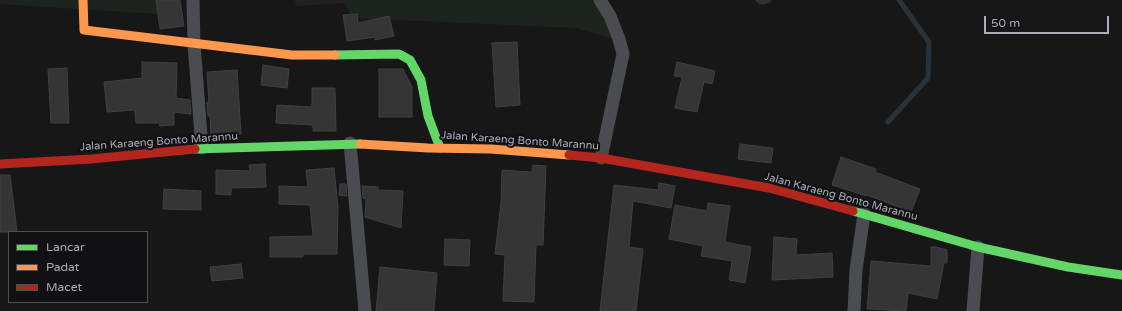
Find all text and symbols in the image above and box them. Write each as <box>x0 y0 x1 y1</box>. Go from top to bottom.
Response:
scale bar <box>986 8 1111 34</box>
text: 50 m <box>991 16 1020 30</box>
street label: Jalan Karaeng Bonto Marannu <box>441 129 599 153</box>
street label: Jalan Karaeng Bonto Marannu <box>80 130 238 154</box>
street label: Jalan Karaeng Bonto Marannu <box>763 170 919 224</box>
legend <box>8 231 148 303</box>
text: Lancar <box>46 240 85 254</box>
text: Padat <box>46 260 79 274</box>
text: Macet <box>46 280 82 294</box>

